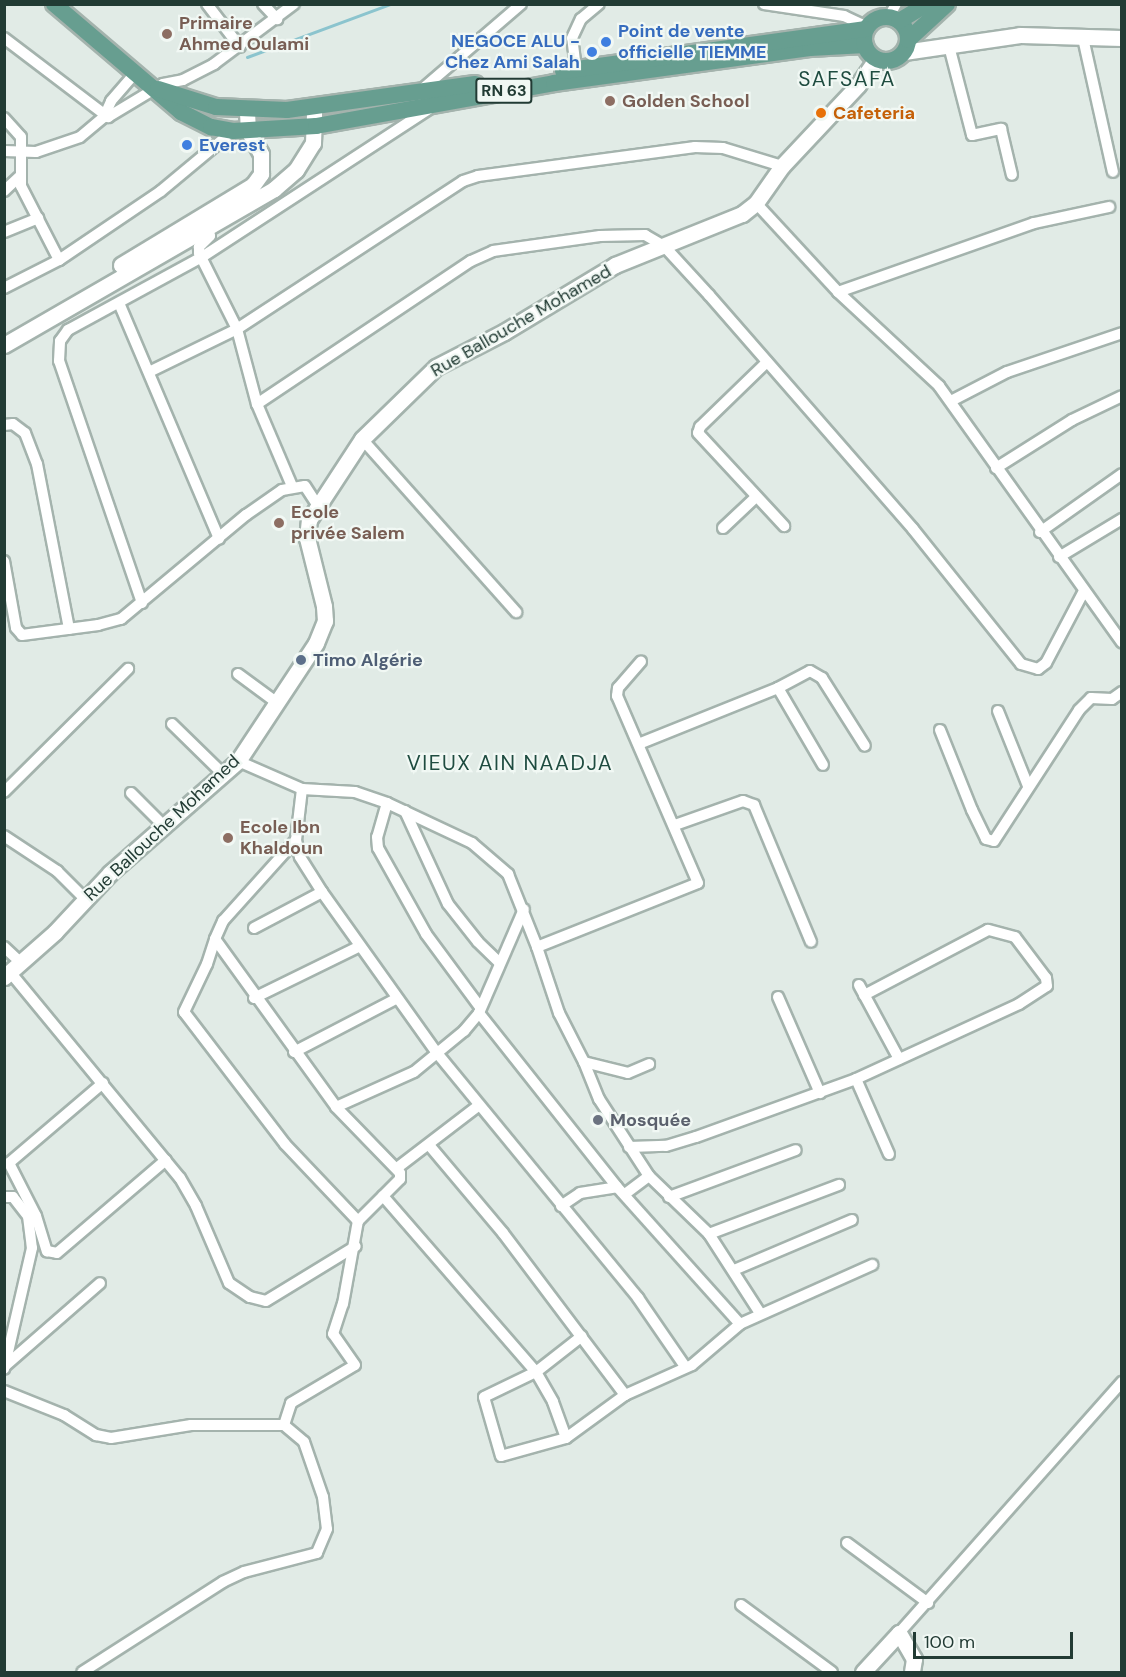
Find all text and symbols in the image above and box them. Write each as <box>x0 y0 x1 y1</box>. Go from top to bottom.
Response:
place label: Primaire Ahmed Oulami <box>179 13 309 56</box>
place label: Point de vente officielle TIEMME <box>618 21 767 63</box>
marker: Primaire Ahmed Oulami <box>160 27 174 41</box>
place label: NEGOCE ALU - Chez Ami Salah <box>445 31 580 74</box>
marker: Point de vente officielle TIEMME <box>599 35 613 49</box>
marker: NEGOCE ALU - Chez Ami Salah <box>585 45 599 59</box>
district label: SAFSAFA <box>798 66 896 92</box>
road number: RN 63 <box>474 78 534 104</box>
place label: Golden School <box>622 90 749 112</box>
marker: Golden School <box>603 94 617 108</box>
place label: Cafeteria <box>833 102 915 124</box>
marker: Cafeteria <box>814 106 828 120</box>
place label: Everest <box>199 134 265 156</box>
marker: Everest <box>180 138 194 152</box>
street label: Rue Ballouche Mohamed <box>427 260 615 382</box>
place label: Ecole privée Salem <box>291 502 405 544</box>
marker: Ecole privée Salem <box>272 516 286 530</box>
place label: Timo Algérie <box>313 649 423 671</box>
marker: Timo Algérie <box>294 653 308 667</box>
street label: Rue Ballouche Mohamed <box>80 750 244 906</box>
district label: VIEUX AIN NAADJA <box>407 750 613 776</box>
place label: Ecole Ibn Khaldoun <box>240 817 323 860</box>
marker: Ecole Ibn Khaldoun <box>221 831 235 845</box>
place label: Mosquée <box>610 1109 691 1131</box>
marker: Mosquée <box>591 1113 605 1127</box>
scale bar <box>916 1620 1076 1658</box>
text: 100 m <box>924 1630 975 1654</box>

